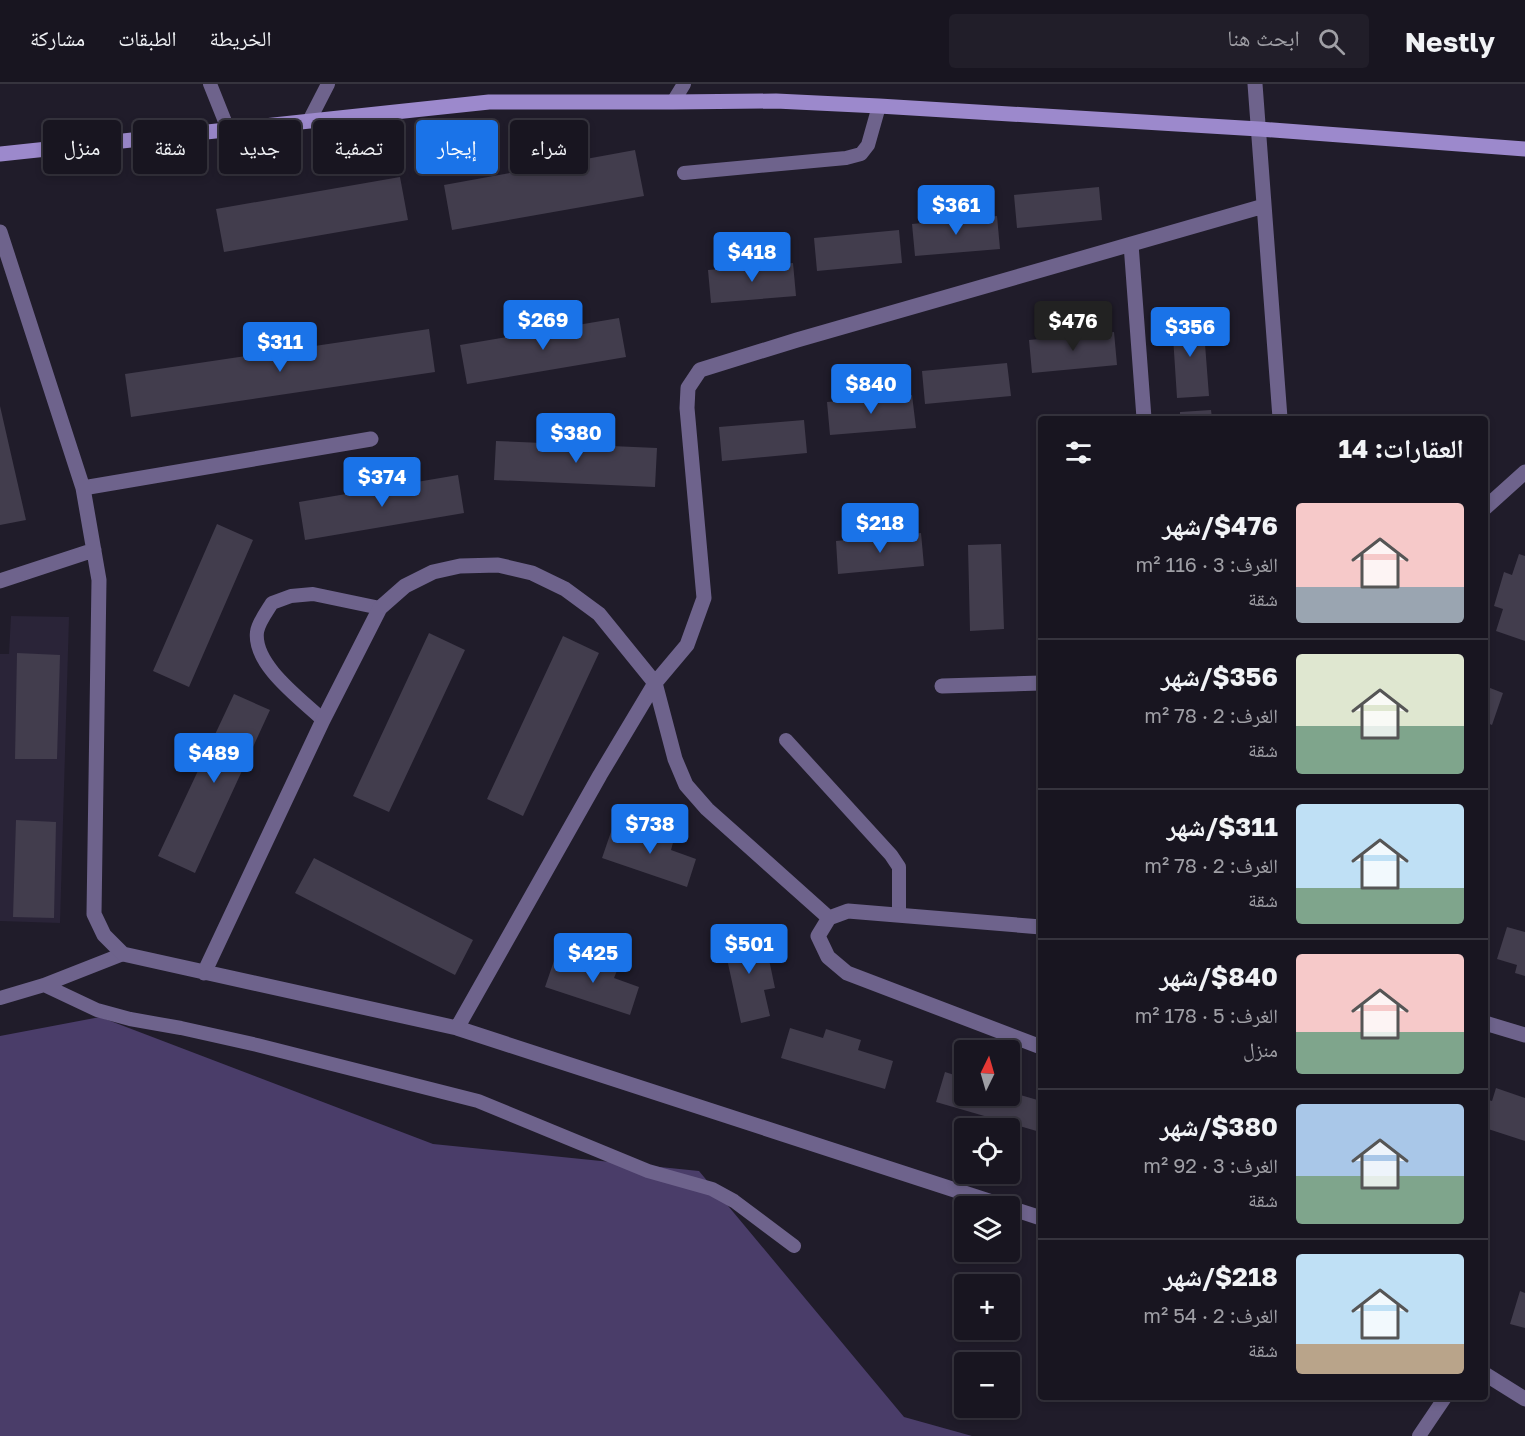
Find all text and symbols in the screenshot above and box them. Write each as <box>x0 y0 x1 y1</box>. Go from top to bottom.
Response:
search box <box>949 14 1369 68</box>
text: ابحث هنا <box>1227 24 1300 51</box>
text: مشاركة <box>30 25 85 51</box>
text: الطبقات <box>118 25 177 51</box>
text: الخريطة <box>210 25 271 51</box>
icon: search <box>1315 25 1348 58</box>
text: Nestly <box>1405 25 1495 58</box>
chip: منزل <box>43 120 121 174</box>
chip: شقة <box>133 120 207 174</box>
chip: جديد <box>219 120 301 174</box>
chip: تصفية <box>313 120 404 174</box>
chip: إيجار <box>416 120 498 174</box>
chip: شراء <box>510 120 588 174</box>
pin: $361 <box>920 185 992 236</box>
text: $361 <box>932 192 980 216</box>
pin: $418 <box>716 232 788 283</box>
text: $418 <box>728 239 777 263</box>
pin: $269 <box>507 300 579 351</box>
pin: $476 <box>1037 301 1109 352</box>
text: $269 <box>518 307 569 331</box>
pin: $356 <box>1154 307 1226 358</box>
text: $476 <box>1048 308 1098 332</box>
text: $356 <box>1165 314 1215 338</box>
pin: $311 <box>244 322 316 373</box>
text: $311 <box>257 329 303 353</box>
pin: $840 <box>835 364 907 415</box>
text: $840 <box>845 371 897 395</box>
pin: $380 <box>540 413 612 464</box>
text: $380 <box>550 420 602 444</box>
text: العقارات: 14 <box>1339 433 1464 464</box>
icon: filters <box>1062 436 1095 469</box>
pin: $374 <box>346 457 418 508</box>
text: $374 <box>358 464 407 488</box>
pin: $218 <box>844 503 916 554</box>
text: $218 <box>856 510 904 534</box>
text: $476/شهر <box>1162 510 1278 541</box>
icon: home <box>1344 527 1416 599</box>
text: الغرف: 3 · 116 m² <box>1136 552 1278 576</box>
text: شقة <box>1248 586 1278 610</box>
text: $356/شهر <box>1161 661 1278 692</box>
icon: home <box>1344 678 1416 750</box>
text: الغرف: 2 · 78 m² <box>1144 703 1278 727</box>
pin: $489 <box>178 733 250 784</box>
text: شقة <box>1248 737 1278 761</box>
text: $489 <box>188 740 240 764</box>
pin: $738 <box>614 804 686 855</box>
text: $738 <box>625 811 675 835</box>
text: $311/شهر <box>1167 811 1278 842</box>
icon: home <box>1344 828 1416 900</box>
text: الغرف: 2 · 78 m² <box>1144 853 1278 877</box>
text: شقة <box>1248 887 1278 911</box>
pin: $501 <box>713 924 785 975</box>
text: $501 <box>725 931 773 955</box>
pin: $425 <box>557 933 629 984</box>
text: $425 <box>568 940 618 964</box>
text: $840/شهر <box>1160 961 1278 992</box>
icon: home <box>1344 978 1416 1050</box>
text: الغرف: 5 · 178 m² <box>1135 1003 1278 1027</box>
text: منزل <box>1243 1037 1278 1061</box>
north arrow <box>954 1040 1020 1106</box>
map controls <box>954 1040 1020 1418</box>
text: $380/شهر <box>1160 1111 1278 1142</box>
button: locate <box>954 1118 1020 1184</box>
icon: home <box>1344 1128 1416 1200</box>
text: الغرف: 3 · 92 m² <box>1143 1153 1278 1177</box>
text: شقة <box>1248 1187 1278 1211</box>
button: layers <box>954 1196 1020 1262</box>
text: $218/شهر <box>1163 1261 1278 1292</box>
button: + <box>954 1274 1020 1340</box>
icon: home <box>1344 1278 1416 1350</box>
text: الغرف: 2 · 54 m² <box>1143 1303 1278 1327</box>
text: شقة <box>1248 1337 1278 1361</box>
button: − <box>954 1352 1020 1418</box>

